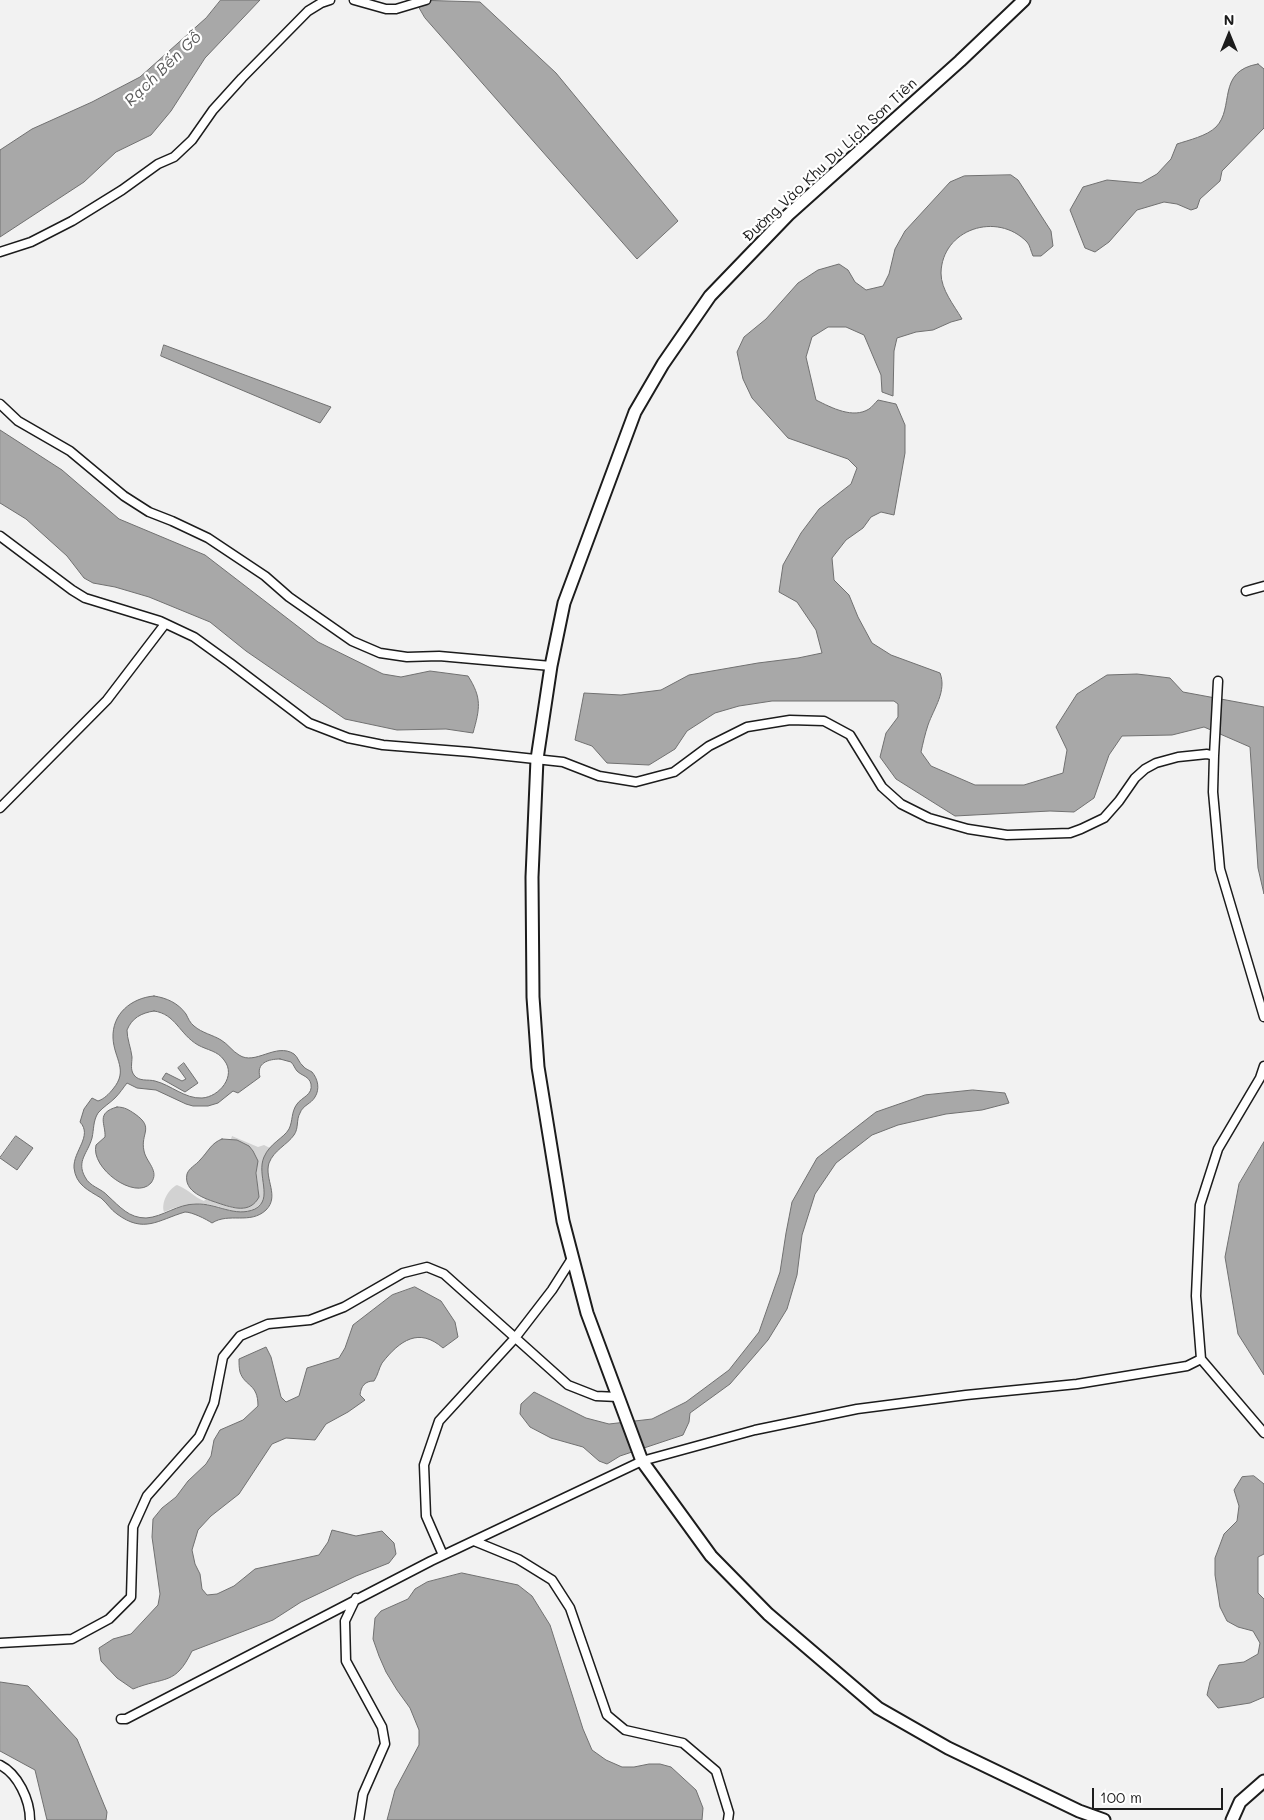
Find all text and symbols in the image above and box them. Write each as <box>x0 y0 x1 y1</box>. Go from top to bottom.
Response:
north arrow <box>1204 10 1254 60</box>
text: N <box>1224 10 1234 29</box>
water label: Rạch Bến Gỗ <box>121 28 205 110</box>
street label: Đường Vào Khu Du Lịch Sơn Tiên <box>739 74 921 246</box>
scale bar <box>1094 1778 1225 1810</box>
text: 100 m <box>1100 1787 1142 1807</box>

